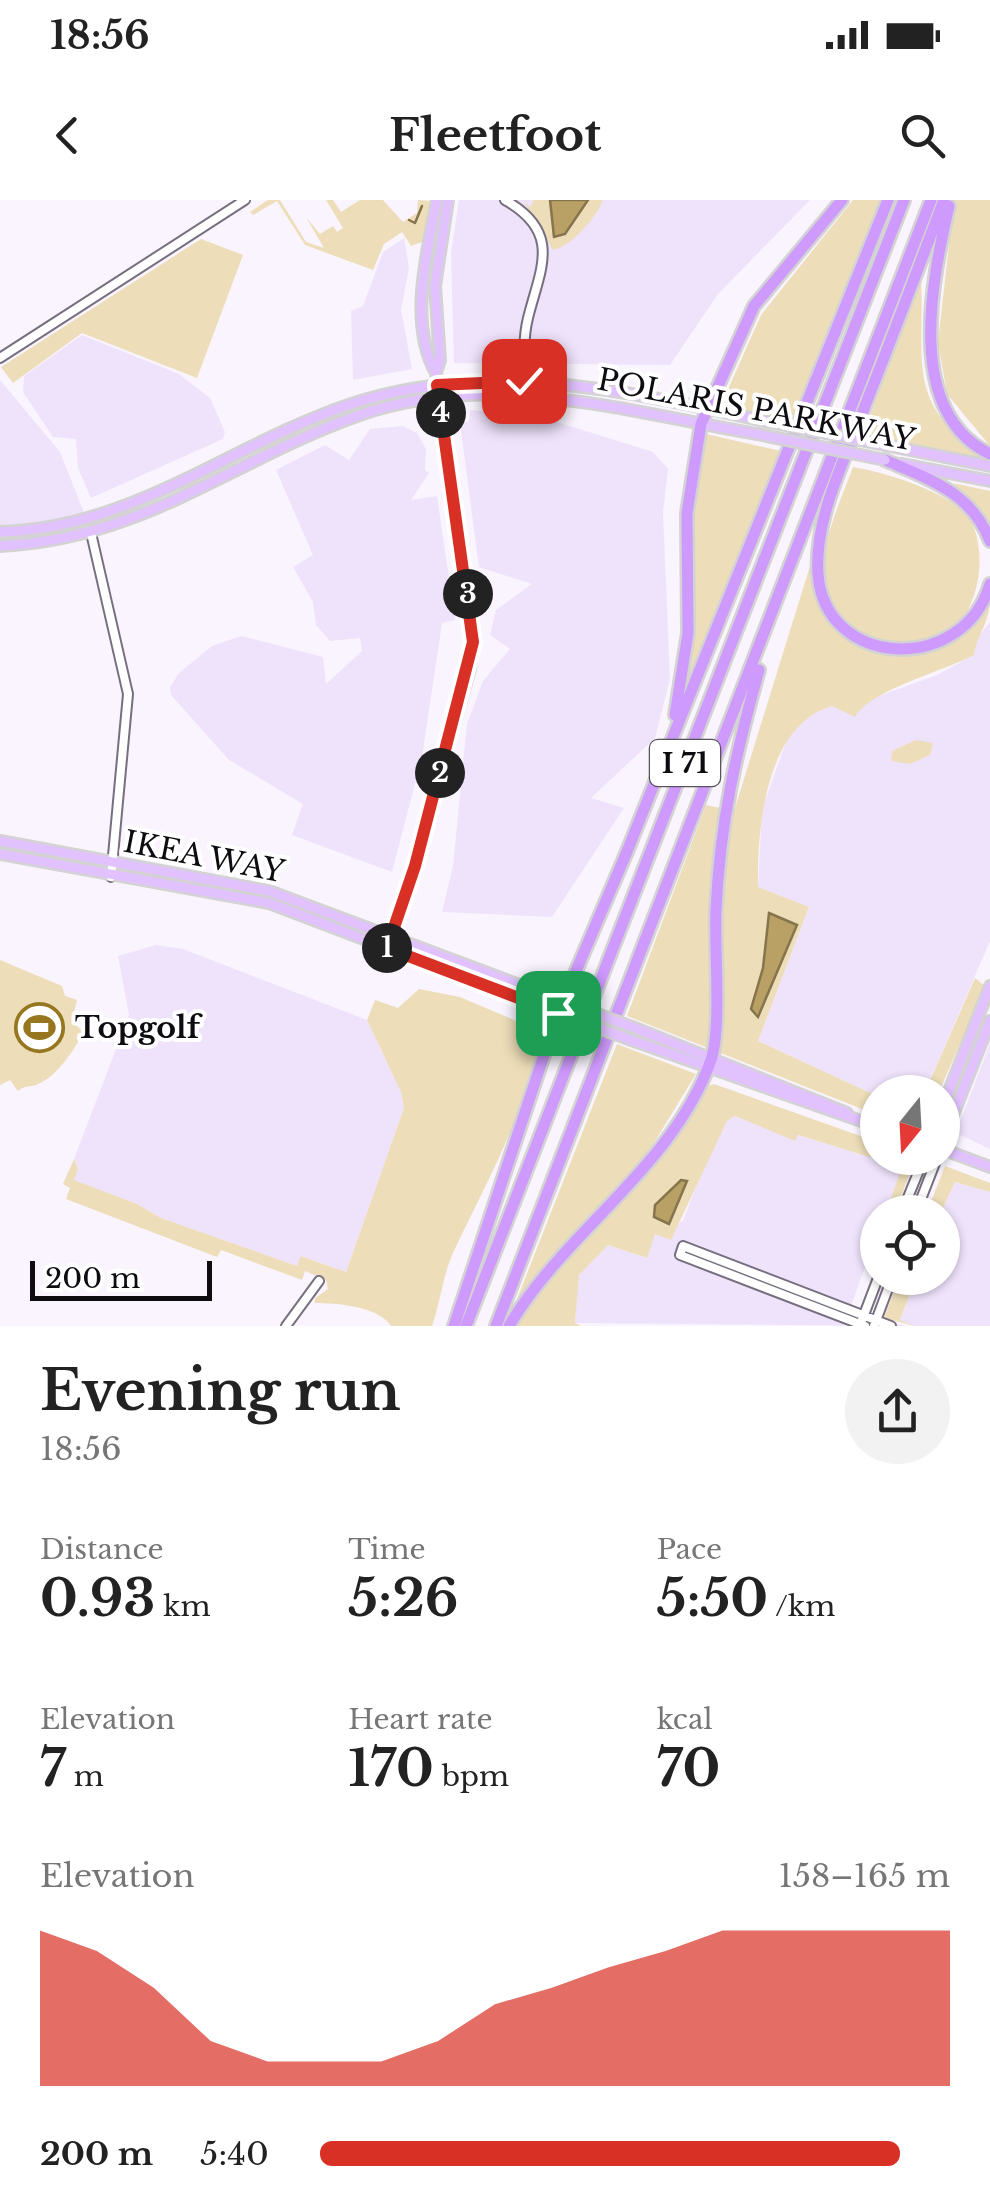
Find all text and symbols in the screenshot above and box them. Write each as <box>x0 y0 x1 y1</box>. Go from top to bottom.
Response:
text: 18:56 <box>50 12 150 59</box>
text: Fleetfoot <box>389 107 601 163</box>
icon: back <box>40 108 95 163</box>
icon: search <box>895 108 950 163</box>
pin <box>482 339 567 424</box>
icon: check <box>497 354 552 409</box>
street label: POLARIS PARKWAY <box>594 361 919 459</box>
pin: 4 <box>416 388 466 438</box>
text: 4 <box>432 395 450 430</box>
pin: 3 <box>443 569 493 619</box>
text: 3 <box>459 576 477 611</box>
road number: I 71 <box>650 740 720 786</box>
pin: 2 <box>415 748 465 798</box>
text: 2 <box>431 755 449 790</box>
street label: IKEA WAY <box>121 823 289 890</box>
pin: 1 <box>362 923 412 973</box>
text: 1 <box>381 930 393 965</box>
pin <box>516 971 601 1056</box>
icon: arrive <box>531 986 586 1041</box>
sports icon: Topgolf <box>14 1002 66 1054</box>
place label: Topgolf <box>75 1009 204 1046</box>
north arrow <box>860 1075 960 1175</box>
map controls <box>860 1075 960 1295</box>
button: locate <box>860 1195 960 1295</box>
scale bar <box>30 1256 212 1300</box>
text: 200 m <box>45 1261 140 1296</box>
text: Evening run <box>40 1357 400 1425</box>
button: share <box>845 1359 950 1464</box>
text: 18:56 <box>40 1429 122 1469</box>
text: Distance <box>40 1532 163 1567</box>
text: Time <box>348 1532 426 1567</box>
text: Pace <box>657 1532 722 1567</box>
text: 0.93 <box>40 1567 155 1630</box>
text: 5:26 <box>348 1567 459 1630</box>
text: 5:50 <box>657 1567 768 1630</box>
text: km <box>155 1589 211 1624</box>
text: /km <box>768 1589 835 1624</box>
text: Elevation <box>40 1702 175 1737</box>
text: Heart rate <box>348 1702 493 1737</box>
text: kcal <box>657 1702 713 1737</box>
text: 7 <box>40 1737 66 1800</box>
text: 170 <box>348 1737 434 1800</box>
text: 70 <box>657 1737 720 1800</box>
text: m <box>66 1759 104 1794</box>
text: bpm <box>434 1759 509 1794</box>
text: Elevation <box>40 1856 194 1896</box>
text: 158–165 m <box>778 1856 950 1896</box>
text: 200 m <box>40 2134 153 2174</box>
text: 5:40 <box>200 2134 269 2174</box>

